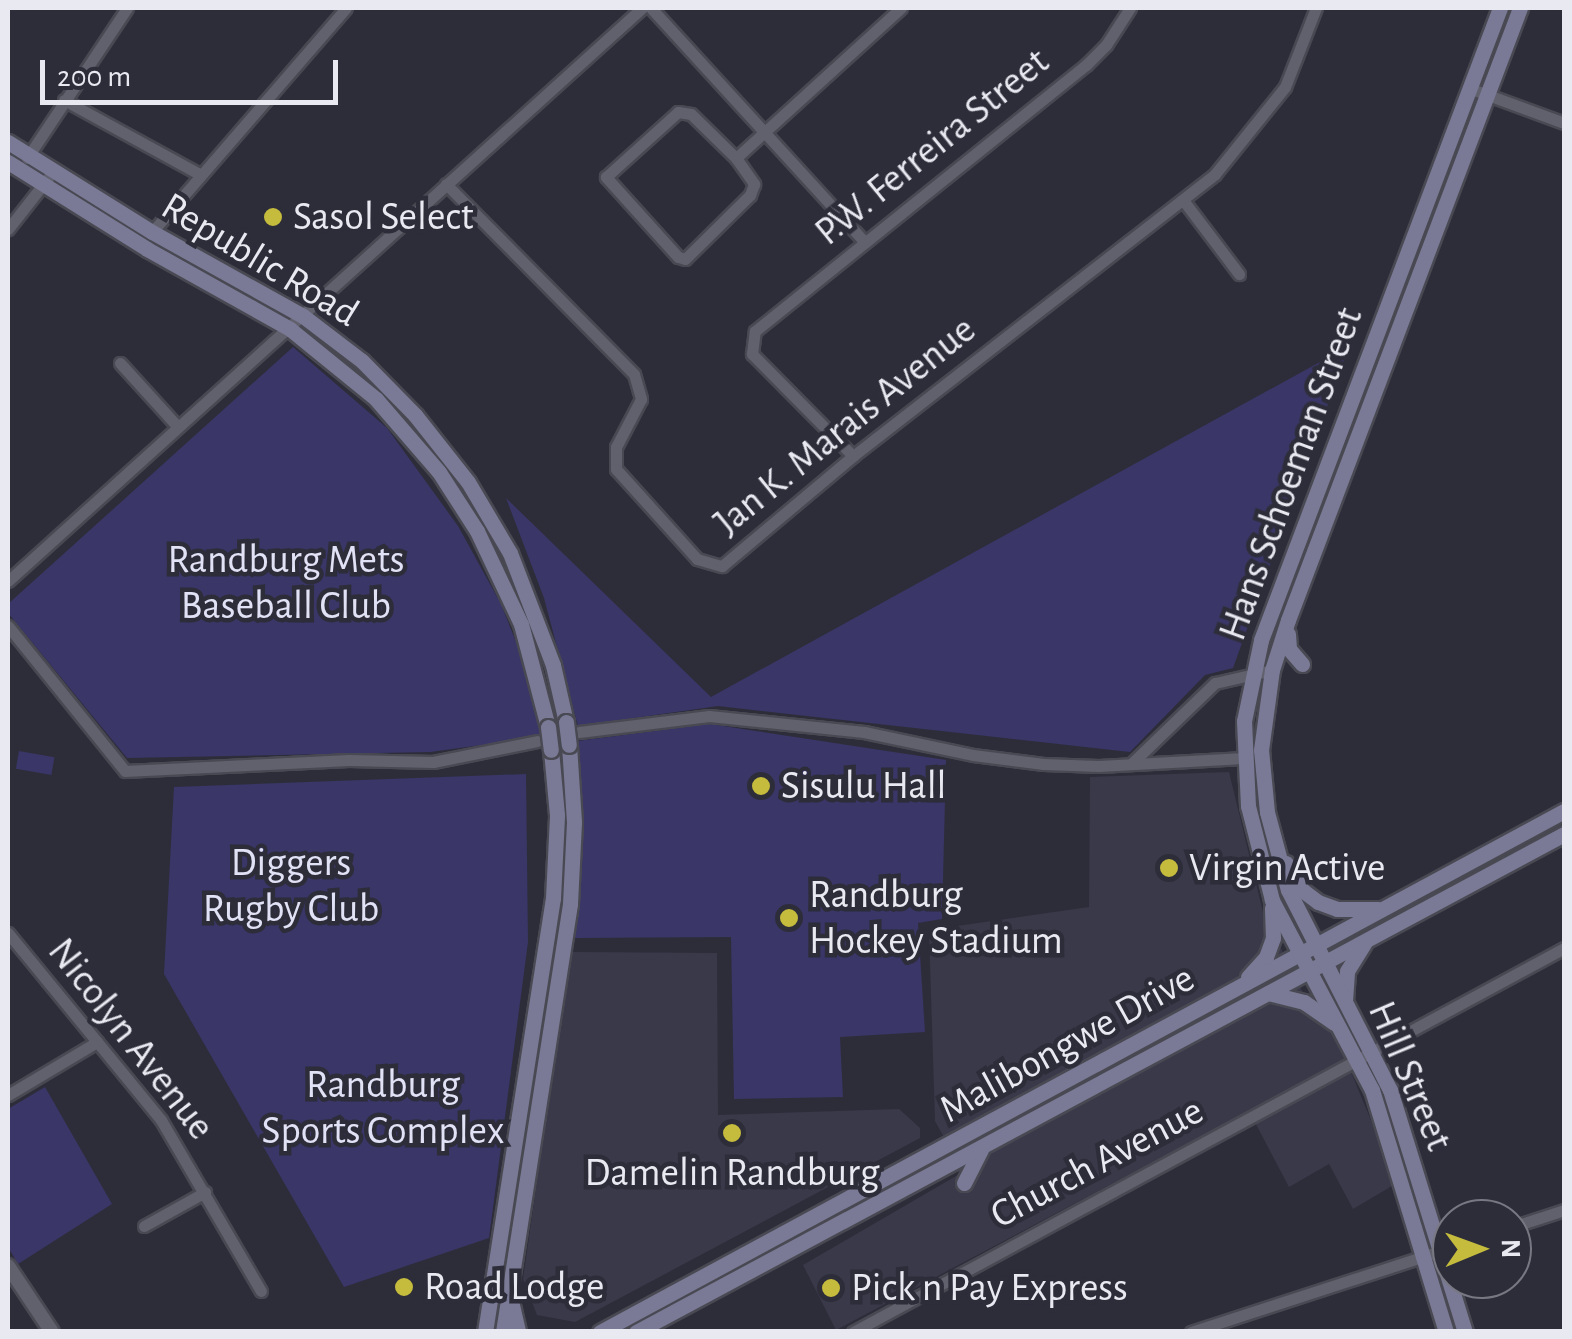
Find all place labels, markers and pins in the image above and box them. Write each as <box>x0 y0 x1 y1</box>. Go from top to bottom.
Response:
place label: Sasol Select <box>293 193 473 241</box>
marker: Sasol Select <box>262 206 284 228</box>
place label: Sisulu Hall <box>781 762 946 810</box>
marker: Sisulu Hall <box>750 775 772 797</box>
place label: Virgin Active <box>1189 844 1386 892</box>
marker: Virgin Active <box>1158 857 1180 879</box>
place label: Randburg Hockey Stadium <box>809 871 1063 965</box>
marker: Randburg Hockey Stadium <box>778 907 800 929</box>
marker: Damelin Randburg <box>721 1122 743 1144</box>
place label: Damelin Randburg <box>585 1149 879 1197</box>
place label: Road Lodge <box>424 1263 605 1311</box>
place label: Pick n Pay Express <box>851 1264 1128 1312</box>
marker: Road Lodge <box>393 1276 415 1298</box>
marker: Pick n Pay Express <box>820 1277 842 1299</box>

